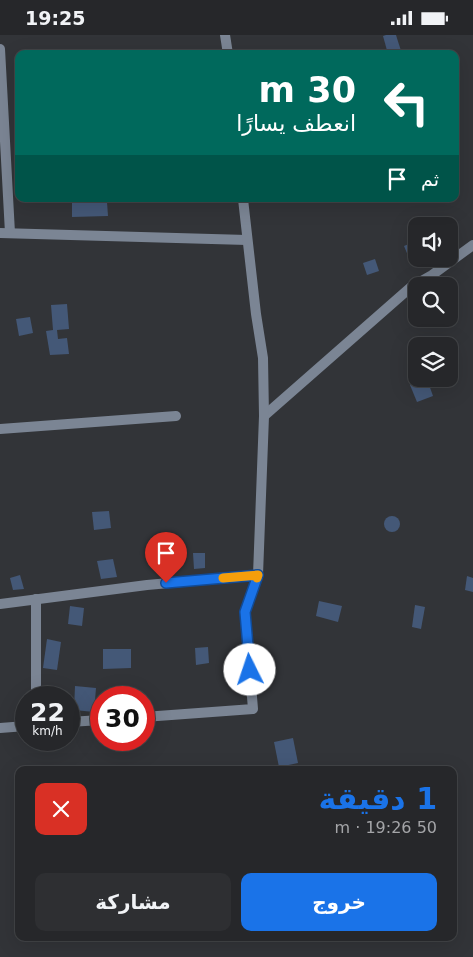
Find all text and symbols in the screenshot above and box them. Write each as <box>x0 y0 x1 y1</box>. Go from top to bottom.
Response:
text: 19:25 <box>25 7 85 29</box>
text: 30 m <box>259 70 356 110</box>
icon: left <box>374 70 439 135</box>
text: انعطف يسارًا <box>236 111 356 136</box>
icon: arrive <box>383 165 411 193</box>
text: ثم <box>421 168 439 190</box>
map controls <box>408 217 458 387</box>
button: sound <box>408 217 458 267</box>
button: search <box>408 277 458 327</box>
button: layers <box>408 337 458 387</box>
pin <box>145 532 187 583</box>
icon: arrive <box>152 539 180 567</box>
position arrow <box>223 643 275 695</box>
speed limit sign: 30 <box>90 686 155 751</box>
text: 22 <box>30 698 65 727</box>
text: km/h <box>32 724 63 738</box>
text: 1 دقيقة <box>319 781 437 816</box>
button: close <box>35 783 87 835</box>
text: 50 m · 19:26 <box>335 818 437 837</box>
button: مشاركة <box>35 873 231 931</box>
button: خروج <box>241 873 437 931</box>

